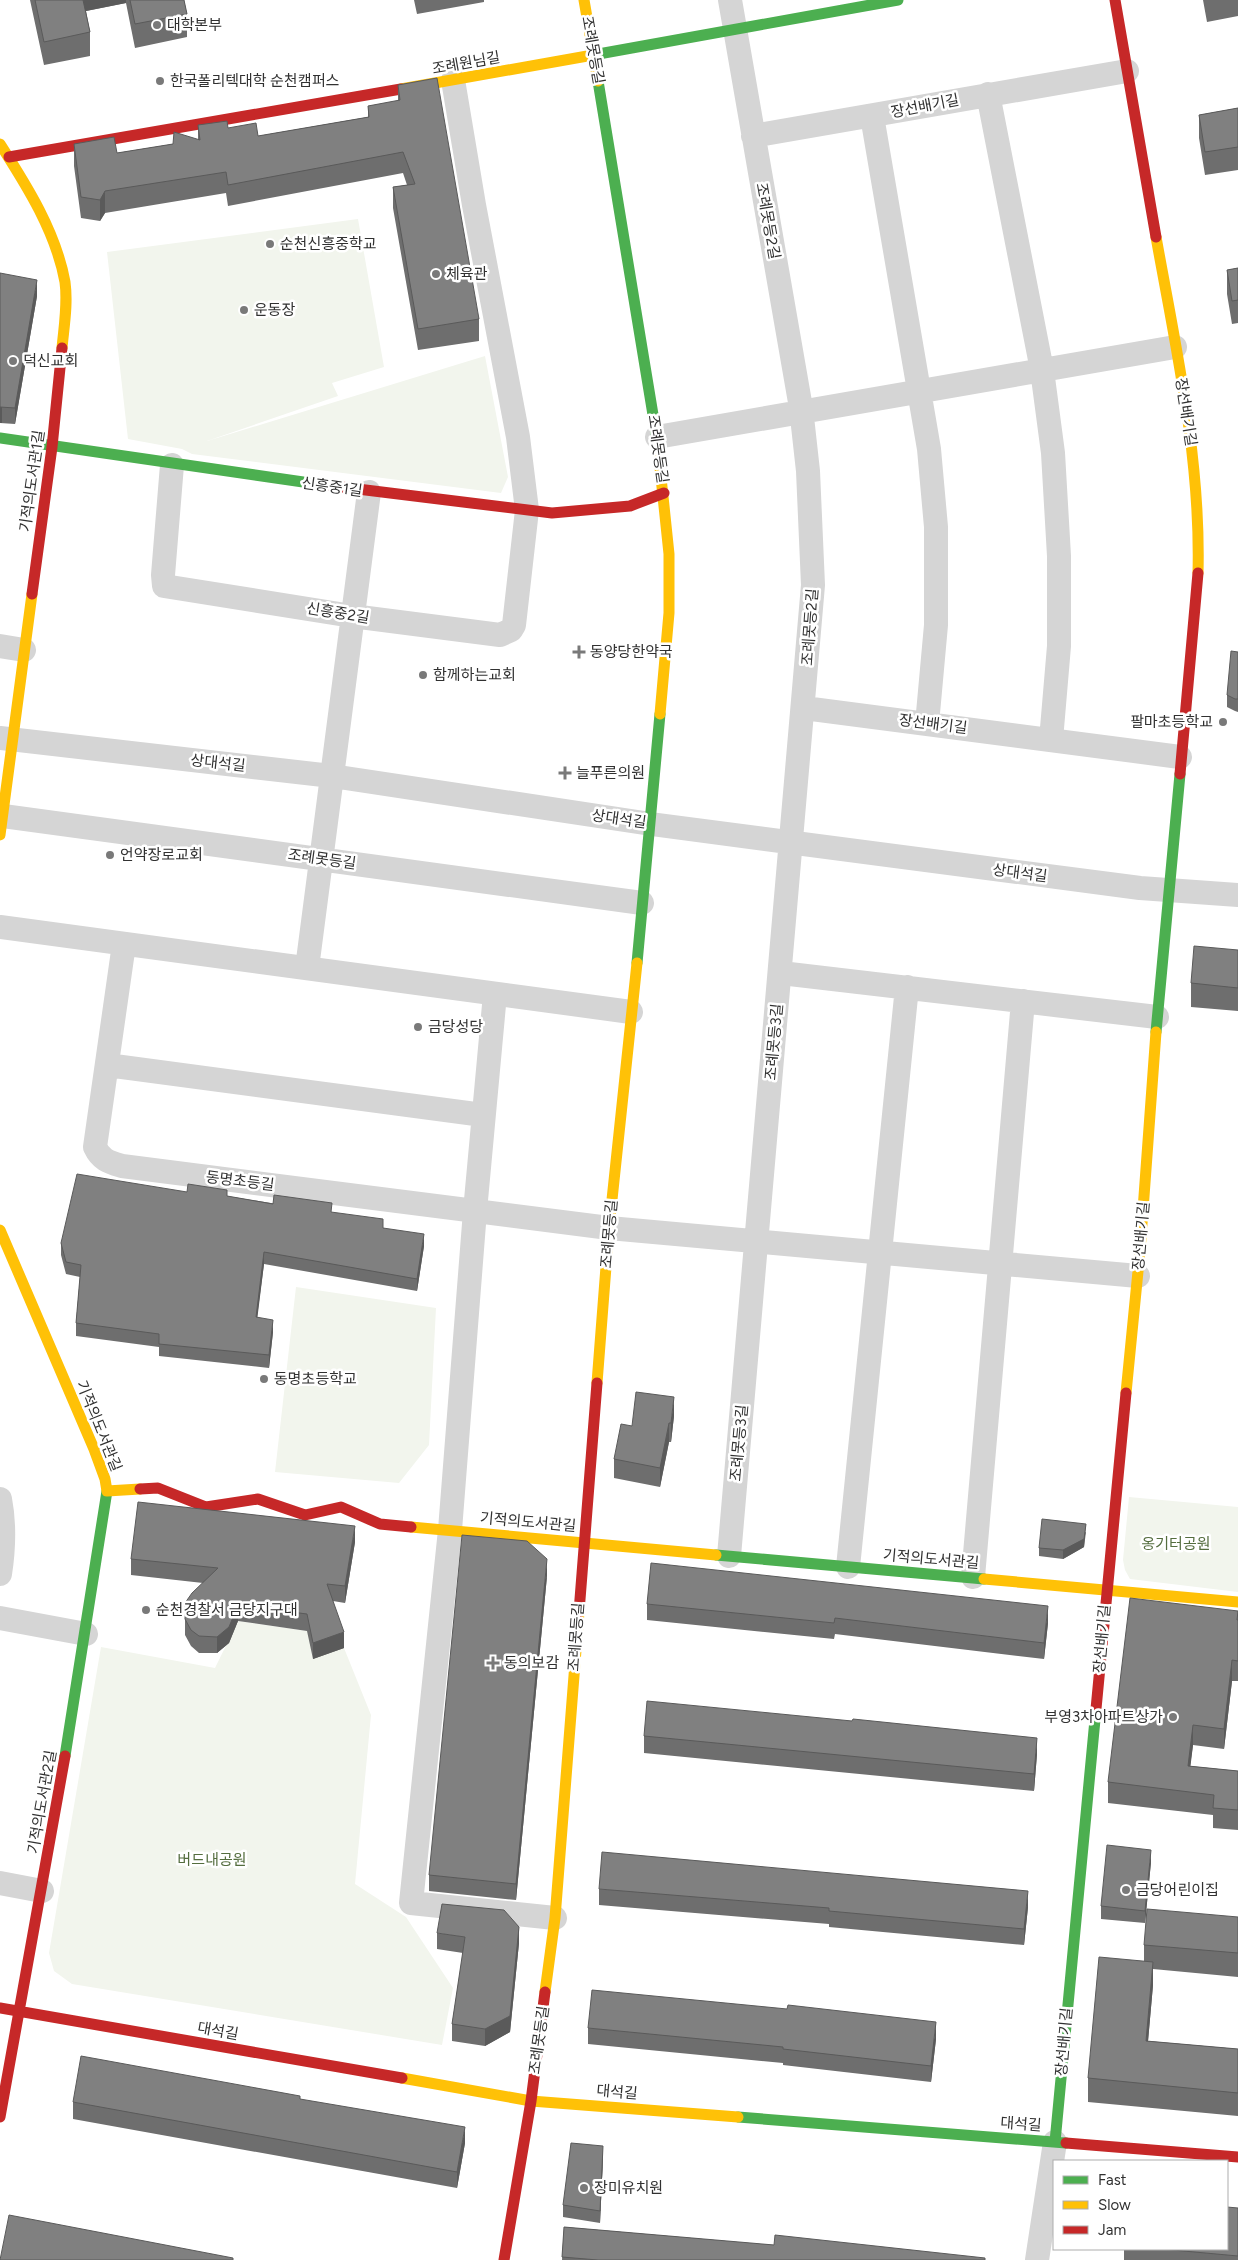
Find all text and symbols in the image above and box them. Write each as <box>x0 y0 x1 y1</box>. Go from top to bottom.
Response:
street label: 조례못등길 <box>578 14 608 86</box>
place label: 대학본부 <box>167 16 222 34</box>
marker: 대학본부 <box>151 19 163 31</box>
street label: 조례원님길 <box>430 48 502 78</box>
place label: 한국폴리텍대학 순천캠퍼스 <box>170 72 340 90</box>
marker: 한국폴리텍대학 순천캠퍼스 <box>154 75 166 87</box>
street label: 장선배기길 <box>889 91 961 121</box>
street label: 조례못등2길 <box>752 181 784 261</box>
place label: 순천신흥중학교 <box>280 235 377 253</box>
marker: 순천신흥중학교 <box>264 238 276 250</box>
place label: 체육관 <box>446 265 488 283</box>
marker: 체육관 <box>430 268 442 280</box>
place label: 운동장 <box>254 301 296 319</box>
marker: 운동장 <box>238 304 250 316</box>
place label: 덕신교회 <box>23 352 78 370</box>
marker: 덕신교회 <box>7 355 19 367</box>
street label: 장선배기길 <box>1172 377 1200 447</box>
street label: 조례못등길 <box>644 414 672 484</box>
street label: 기적의도서관1길 <box>16 429 48 533</box>
street label: 신흥중1길 <box>300 474 364 500</box>
street label: 조례못등2길 <box>798 588 822 666</box>
street label: 신흥중2길 <box>305 599 371 627</box>
place label: 동양당한약국 <box>590 643 673 661</box>
marker: 동양당한약국 <box>572 645 586 659</box>
place label: 함께하는교회 <box>433 666 516 684</box>
marker: 함께하는교회 <box>417 669 429 681</box>
street label: 장선배기길 <box>898 711 968 737</box>
place label: 팔마초등학교 <box>1130 713 1213 731</box>
marker: 팔마초등학교 <box>1217 716 1229 728</box>
street label: 상대석길 <box>190 751 246 775</box>
place label: 늘푸른의원 <box>576 764 645 782</box>
marker: 늘푸른의원 <box>558 766 572 780</box>
street label: 상대석길 <box>590 806 648 832</box>
street label: 조례못등길 <box>287 845 357 873</box>
place label: 언약장로교회 <box>120 846 203 864</box>
marker: 언약장로교회 <box>104 849 116 861</box>
street label: 상대석길 <box>992 861 1048 885</box>
street label: 조례못등3길 <box>762 1003 786 1081</box>
place label: 금당성당 <box>428 1018 483 1036</box>
marker: 금당성당 <box>412 1021 424 1033</box>
street label: 동명초등길 <box>205 1168 275 1194</box>
street label: 조례못등길 <box>597 1199 621 1269</box>
street label: 장선배기길 <box>1129 1201 1153 1271</box>
place label: 동명초등학교 <box>274 1370 357 1388</box>
marker: 동명초등학교 <box>258 1373 270 1385</box>
street label: 기적의도서관길 <box>73 1378 125 1474</box>
street label: 조례못등3길 <box>727 1404 751 1482</box>
street label: 기적의도서관길 <box>479 1509 577 1535</box>
park label: 옹기터공원 <box>1141 1535 1211 1553</box>
street label: 기적의도서관길 <box>882 1546 980 1572</box>
place label: 순천경찰서 금당지구대 <box>156 1601 298 1619</box>
street label: 조례못등길 <box>565 1602 587 1672</box>
marker: 순천경찰서 금당지구대 <box>140 1604 152 1616</box>
street label: 장선배기길 <box>1090 1604 1114 1674</box>
place label: 동의보감 <box>504 1654 559 1672</box>
marker: 동의보감 <box>486 1656 500 1670</box>
place label: 부영3차아파트상가 <box>1044 1708 1163 1726</box>
marker: 부영3차아파트상가 <box>1167 1711 1179 1723</box>
street label: 기적의도서관2길 <box>24 1749 60 1855</box>
park label: 버드내공원 <box>177 1851 247 1869</box>
place label: 금당어린이집 <box>1136 1881 1219 1899</box>
marker: 금당어린이집 <box>1120 1884 1132 1896</box>
street label: 조례못등길 <box>525 2005 553 2075</box>
street label: 장선배기길 <box>1052 2007 1076 2077</box>
street label: 대석길 <box>196 2019 240 2043</box>
street label: 대석길 <box>596 2081 638 2103</box>
street label: 대석길 <box>1000 2114 1042 2134</box>
legend <box>1053 2160 1228 2250</box>
text: Fast <box>1098 2171 1127 2189</box>
place label: 장미유치원 <box>594 2179 663 2197</box>
marker: 장미유치원 <box>578 2182 590 2194</box>
text: Slow <box>1098 2196 1131 2214</box>
text: Jam <box>1098 2221 1126 2239</box>

